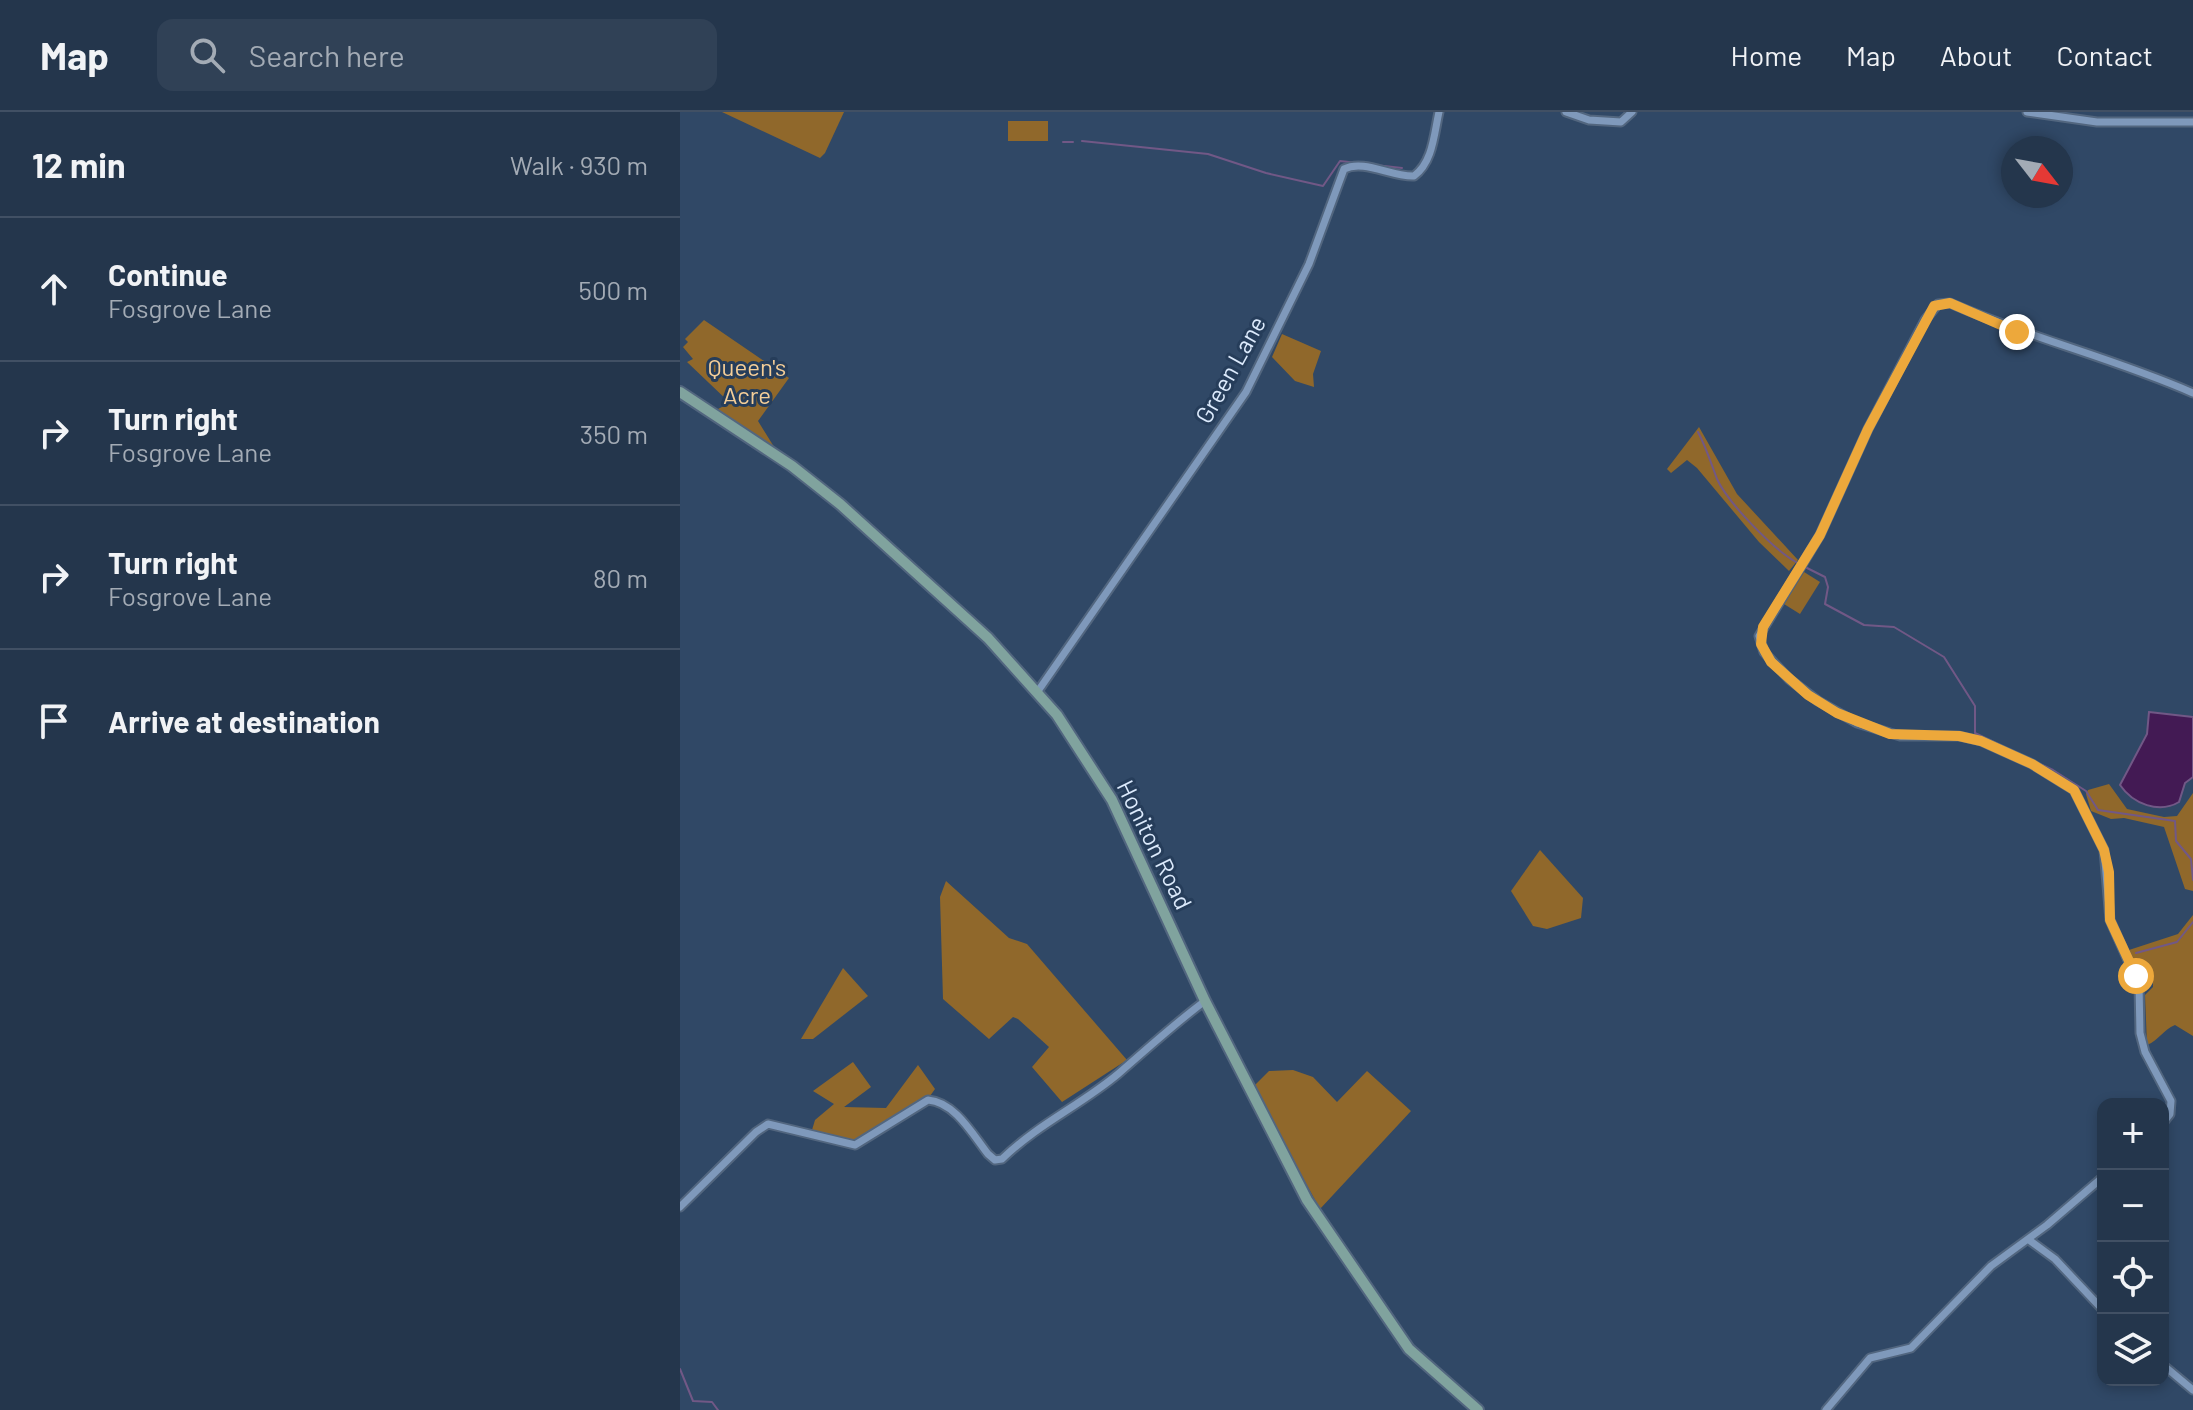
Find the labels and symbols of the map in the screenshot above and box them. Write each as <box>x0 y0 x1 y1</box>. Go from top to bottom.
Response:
north arrow <box>2001 136 2073 208</box>
street label: Green Lane <box>1188 311 1271 428</box>
route end <box>1999 314 2035 350</box>
park label: Queen's Acre <box>708 352 786 409</box>
street label: Honiton Road <box>1112 775 1199 914</box>
route start <box>2118 958 2154 994</box>

